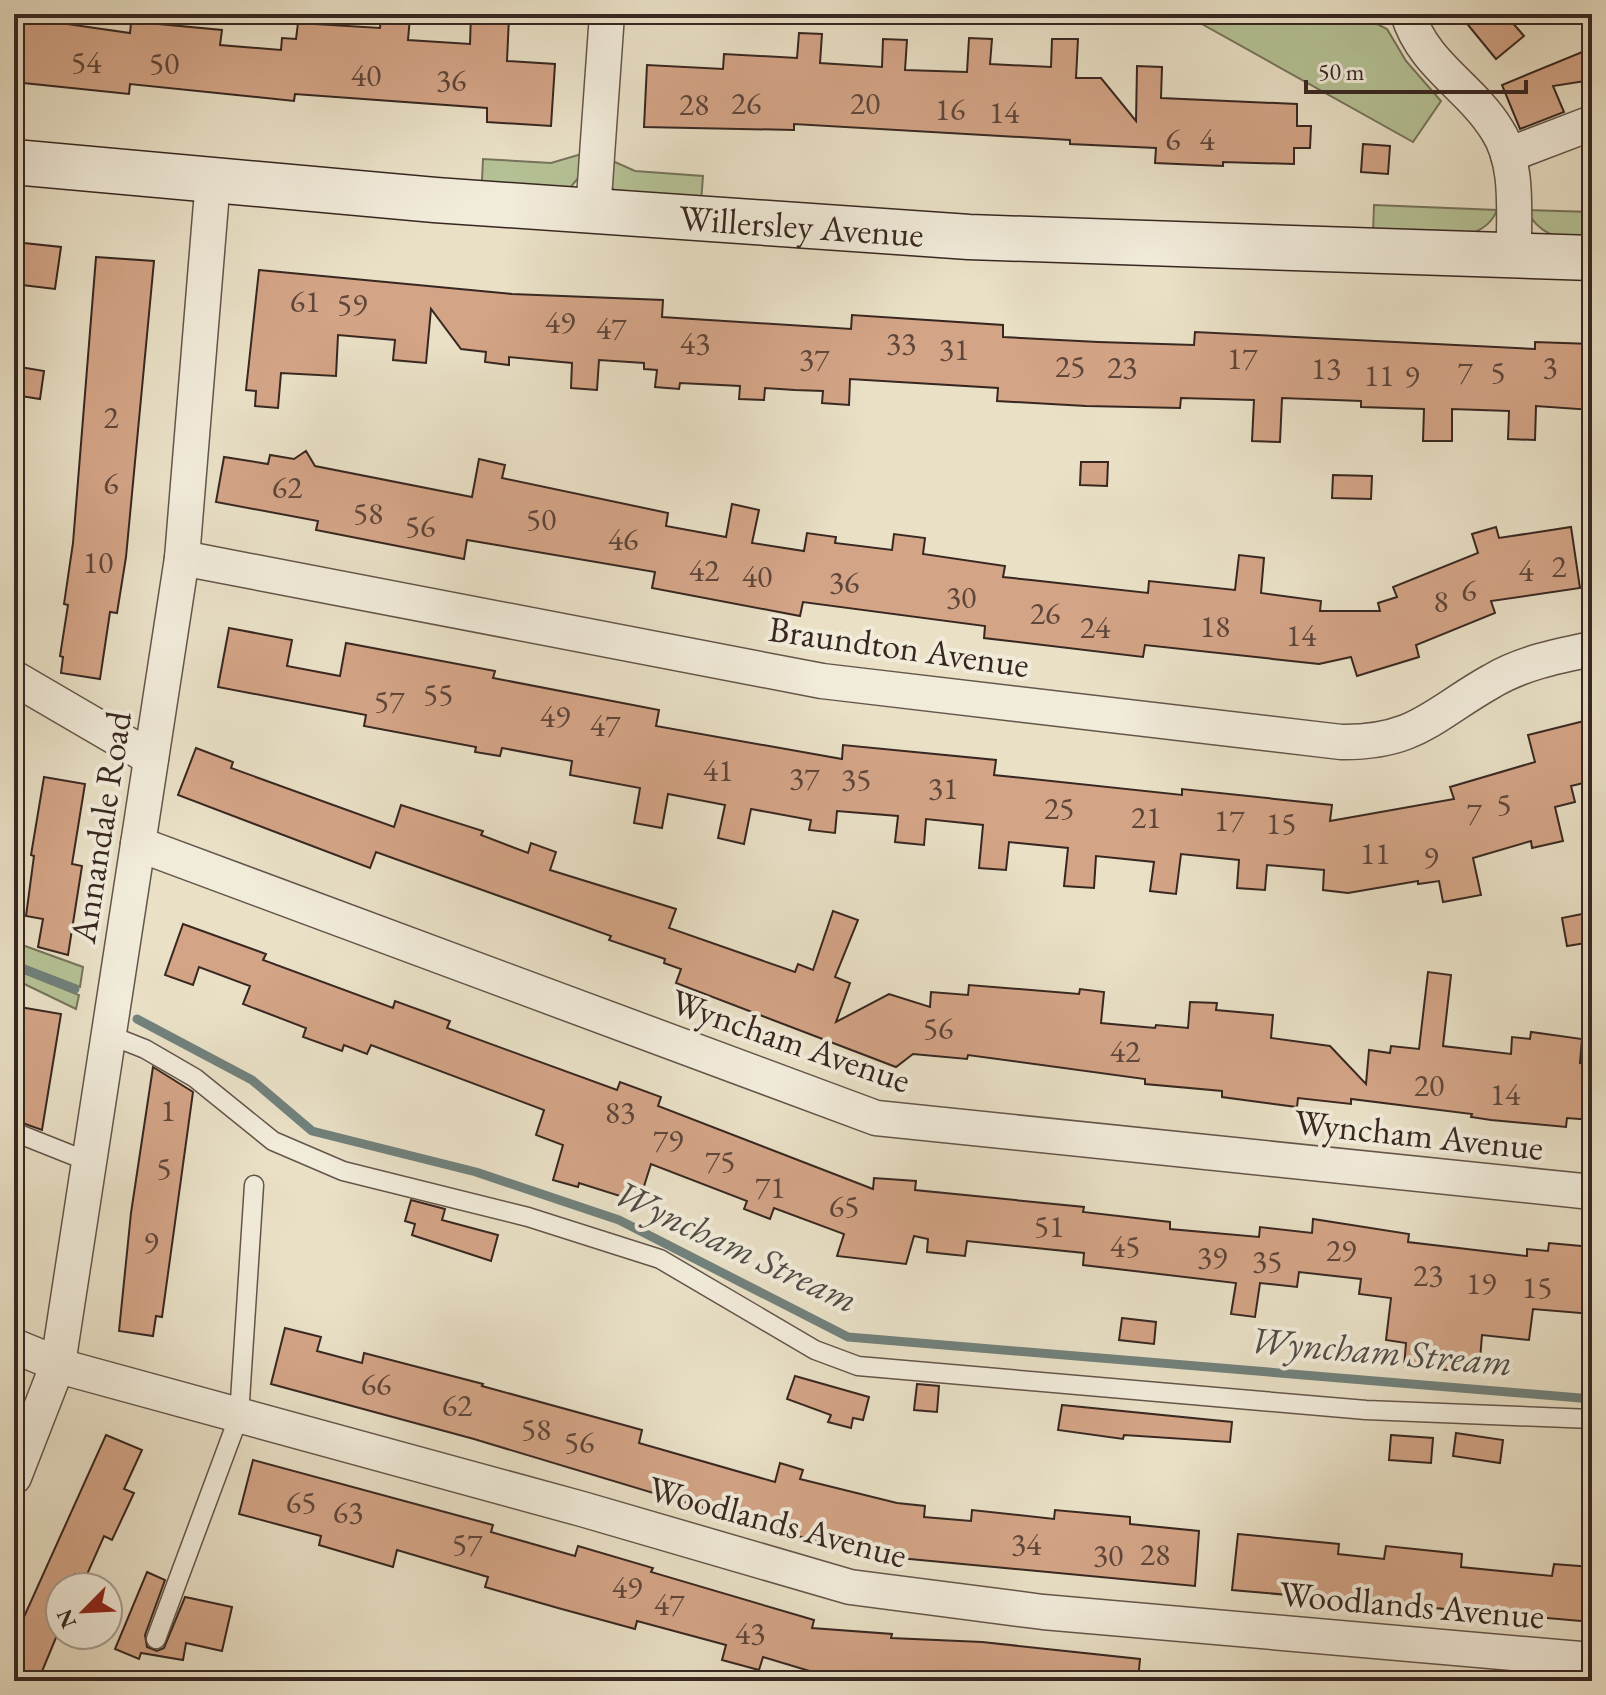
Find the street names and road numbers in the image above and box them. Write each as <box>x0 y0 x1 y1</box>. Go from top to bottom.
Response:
street label: Willersley Avenue <box>677 194 925 258</box>
street label: Braundton Avenue <box>766 605 1032 688</box>
street label: Annandale Road <box>59 707 142 947</box>
street label: Wyncham Avenue <box>665 978 917 1103</box>
street label: Wyncham Avenue <box>1292 1098 1546 1171</box>
street label: Woodlands Avenue <box>644 1464 912 1579</box>
street label: Woodlands Avenue <box>1278 1570 1546 1639</box>

